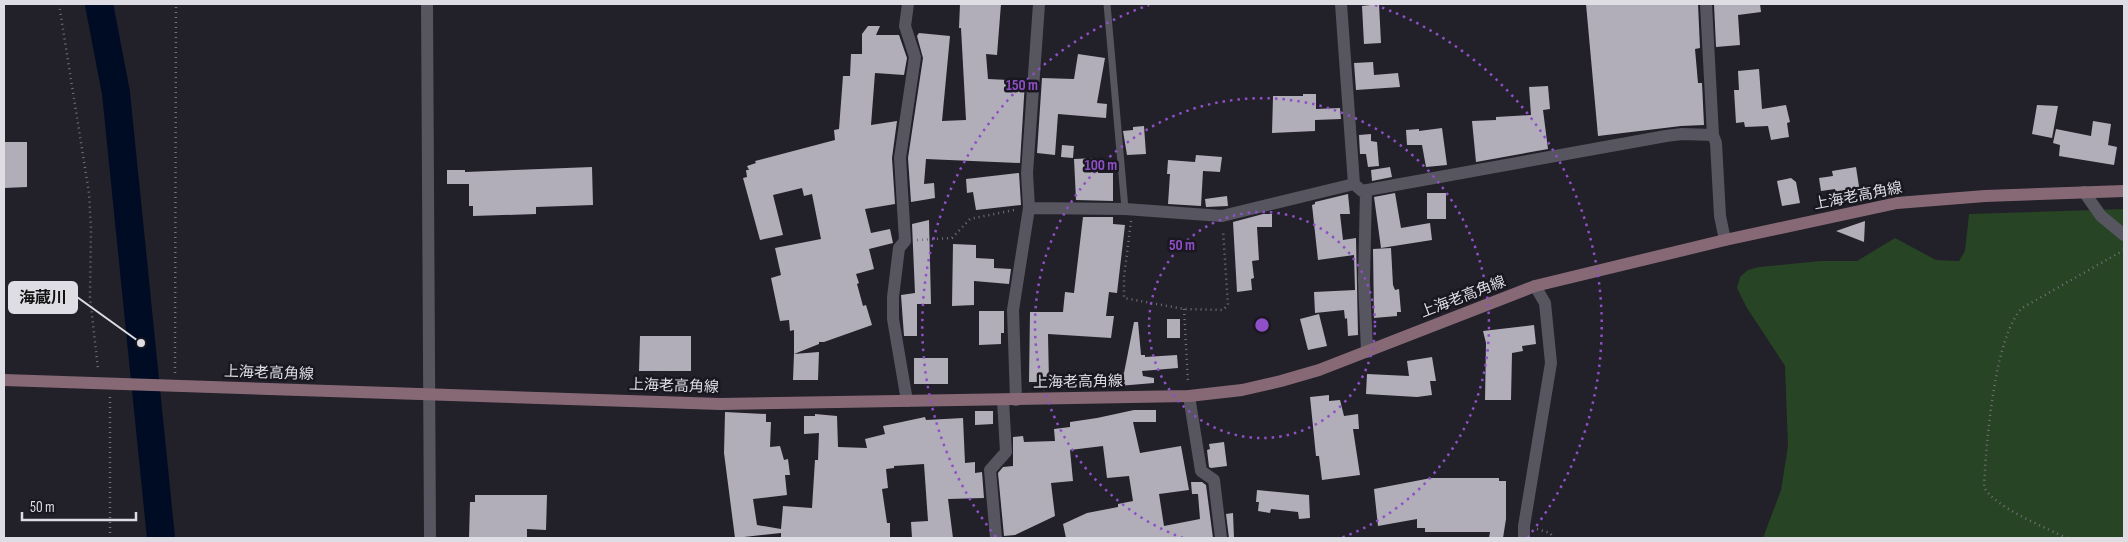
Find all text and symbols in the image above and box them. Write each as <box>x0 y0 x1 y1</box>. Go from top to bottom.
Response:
text: 150 m <box>1006 76 1038 95</box>
text: 100 m <box>1085 156 1117 175</box>
street label: 上海老高角線 <box>1812 178 1904 214</box>
text: 50 m <box>1169 236 1195 255</box>
street label: 上海老高角線 <box>1418 272 1508 322</box>
callout: 海蔵川 <box>9 282 77 313</box>
text: 海蔵川 <box>19 289 67 308</box>
centre of rings <box>1253 316 1271 334</box>
street label: 上海老高角線 <box>224 362 314 384</box>
street label: 上海老高角線 <box>1033 372 1123 392</box>
street label: 上海老高角線 <box>629 375 719 397</box>
scale bar <box>22 490 136 522</box>
text: 50 m <box>30 498 55 517</box>

